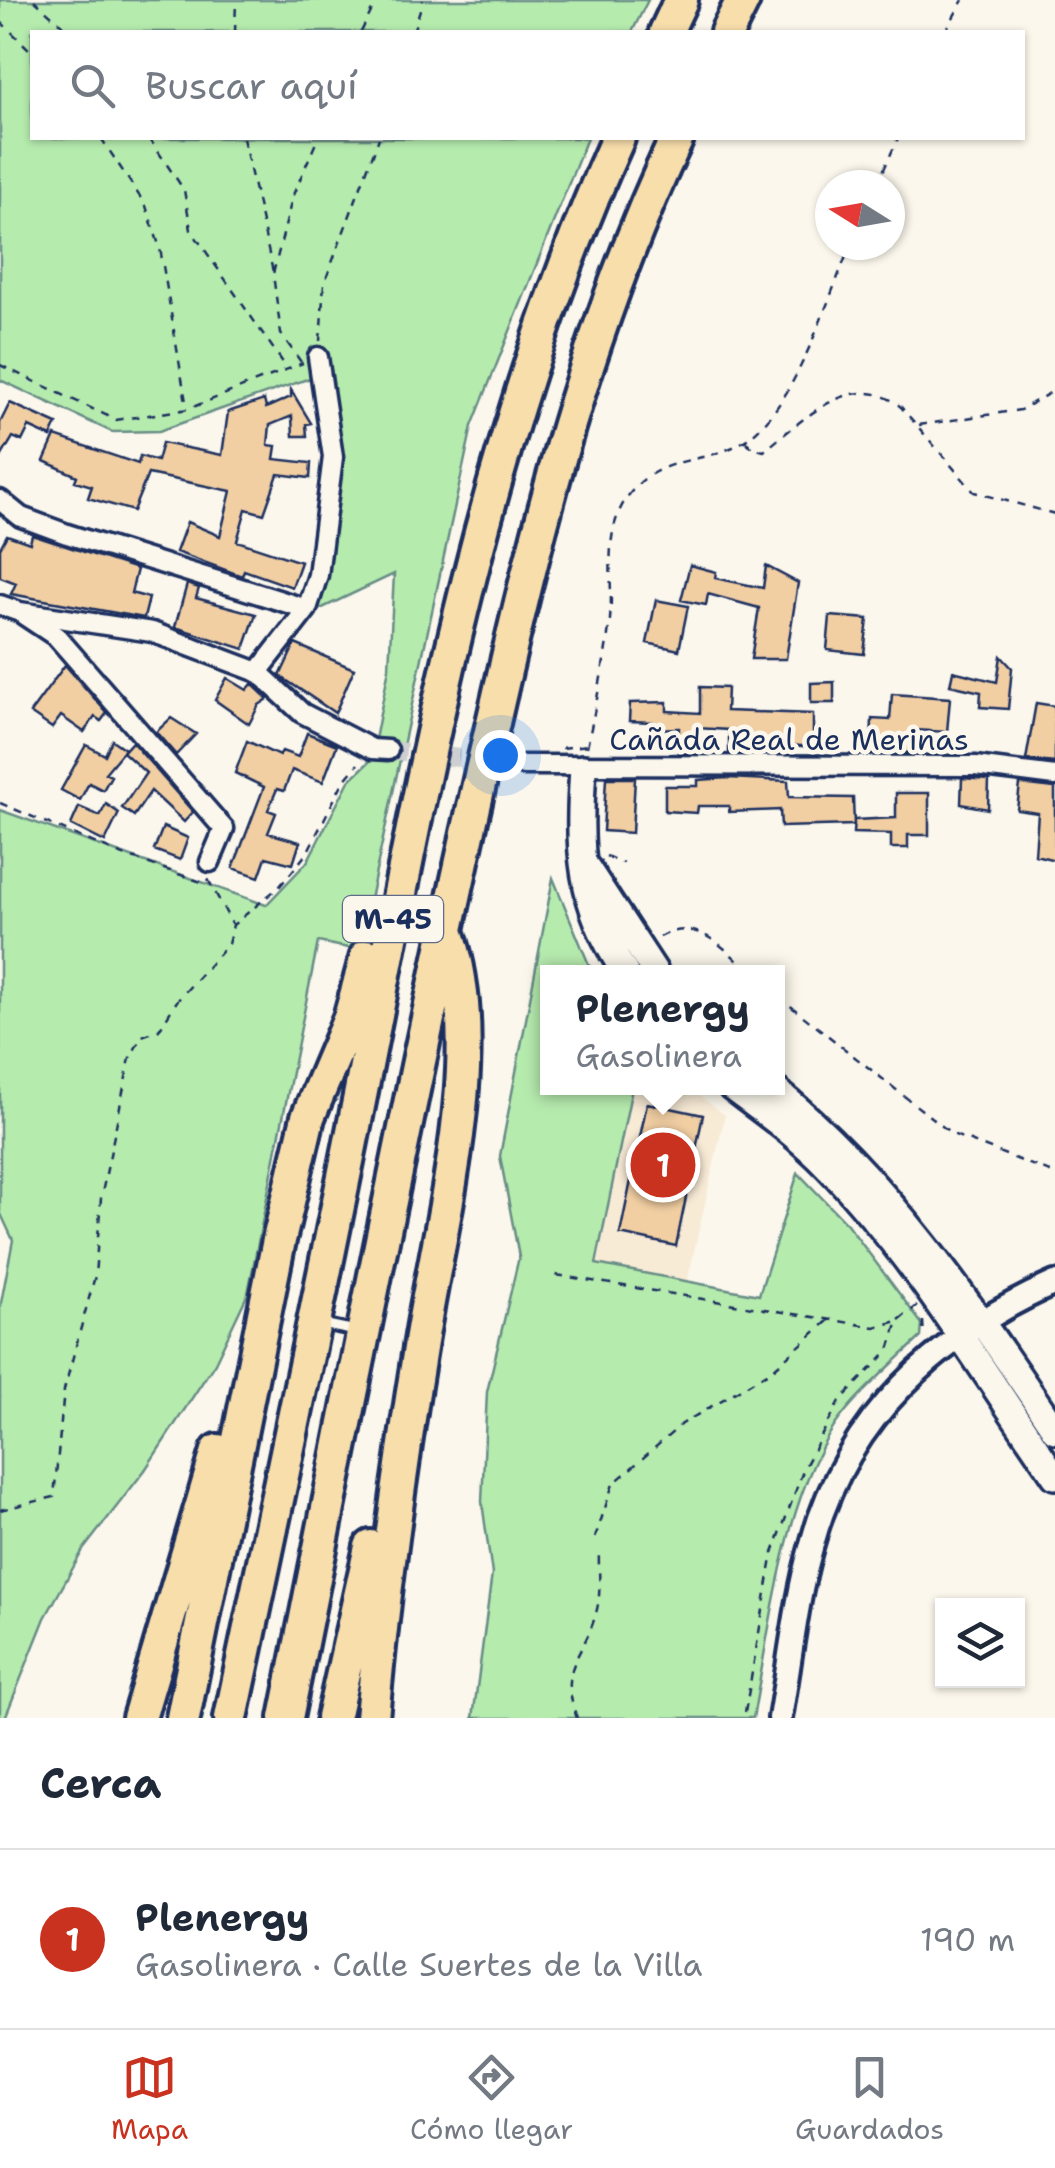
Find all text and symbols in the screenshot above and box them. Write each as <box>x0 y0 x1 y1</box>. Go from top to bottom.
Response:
search box <box>30 30 1025 140</box>
icon: search <box>65 58 120 113</box>
text: Buscar aquí <box>145 60 358 111</box>
north arrow <box>815 170 905 260</box>
street label: Cañada Real de Merinas <box>609 719 969 760</box>
your location <box>475 730 526 781</box>
road number: M-45 <box>343 896 443 942</box>
popup <box>540 965 785 1095</box>
text: Plenergy <box>575 983 750 1034</box>
text: Gasolinera <box>575 1034 742 1077</box>
pin: 1 <box>630 1128 696 1202</box>
map controls <box>935 1598 1025 1688</box>
button: layers <box>935 1598 1025 1688</box>
text: Cerca <box>40 1755 161 1811</box>
text: Plenergy <box>135 1892 309 1943</box>
text: 1 <box>65 1918 80 1961</box>
text: 190 m <box>920 1918 1015 1961</box>
text: Gasolinera · Calle Suertes de la Villa <box>135 1943 702 1986</box>
tab: Mapa <box>111 2050 188 2148</box>
tab: Cómo llegar <box>410 2050 573 2148</box>
tab: Guardados <box>795 2050 944 2148</box>

